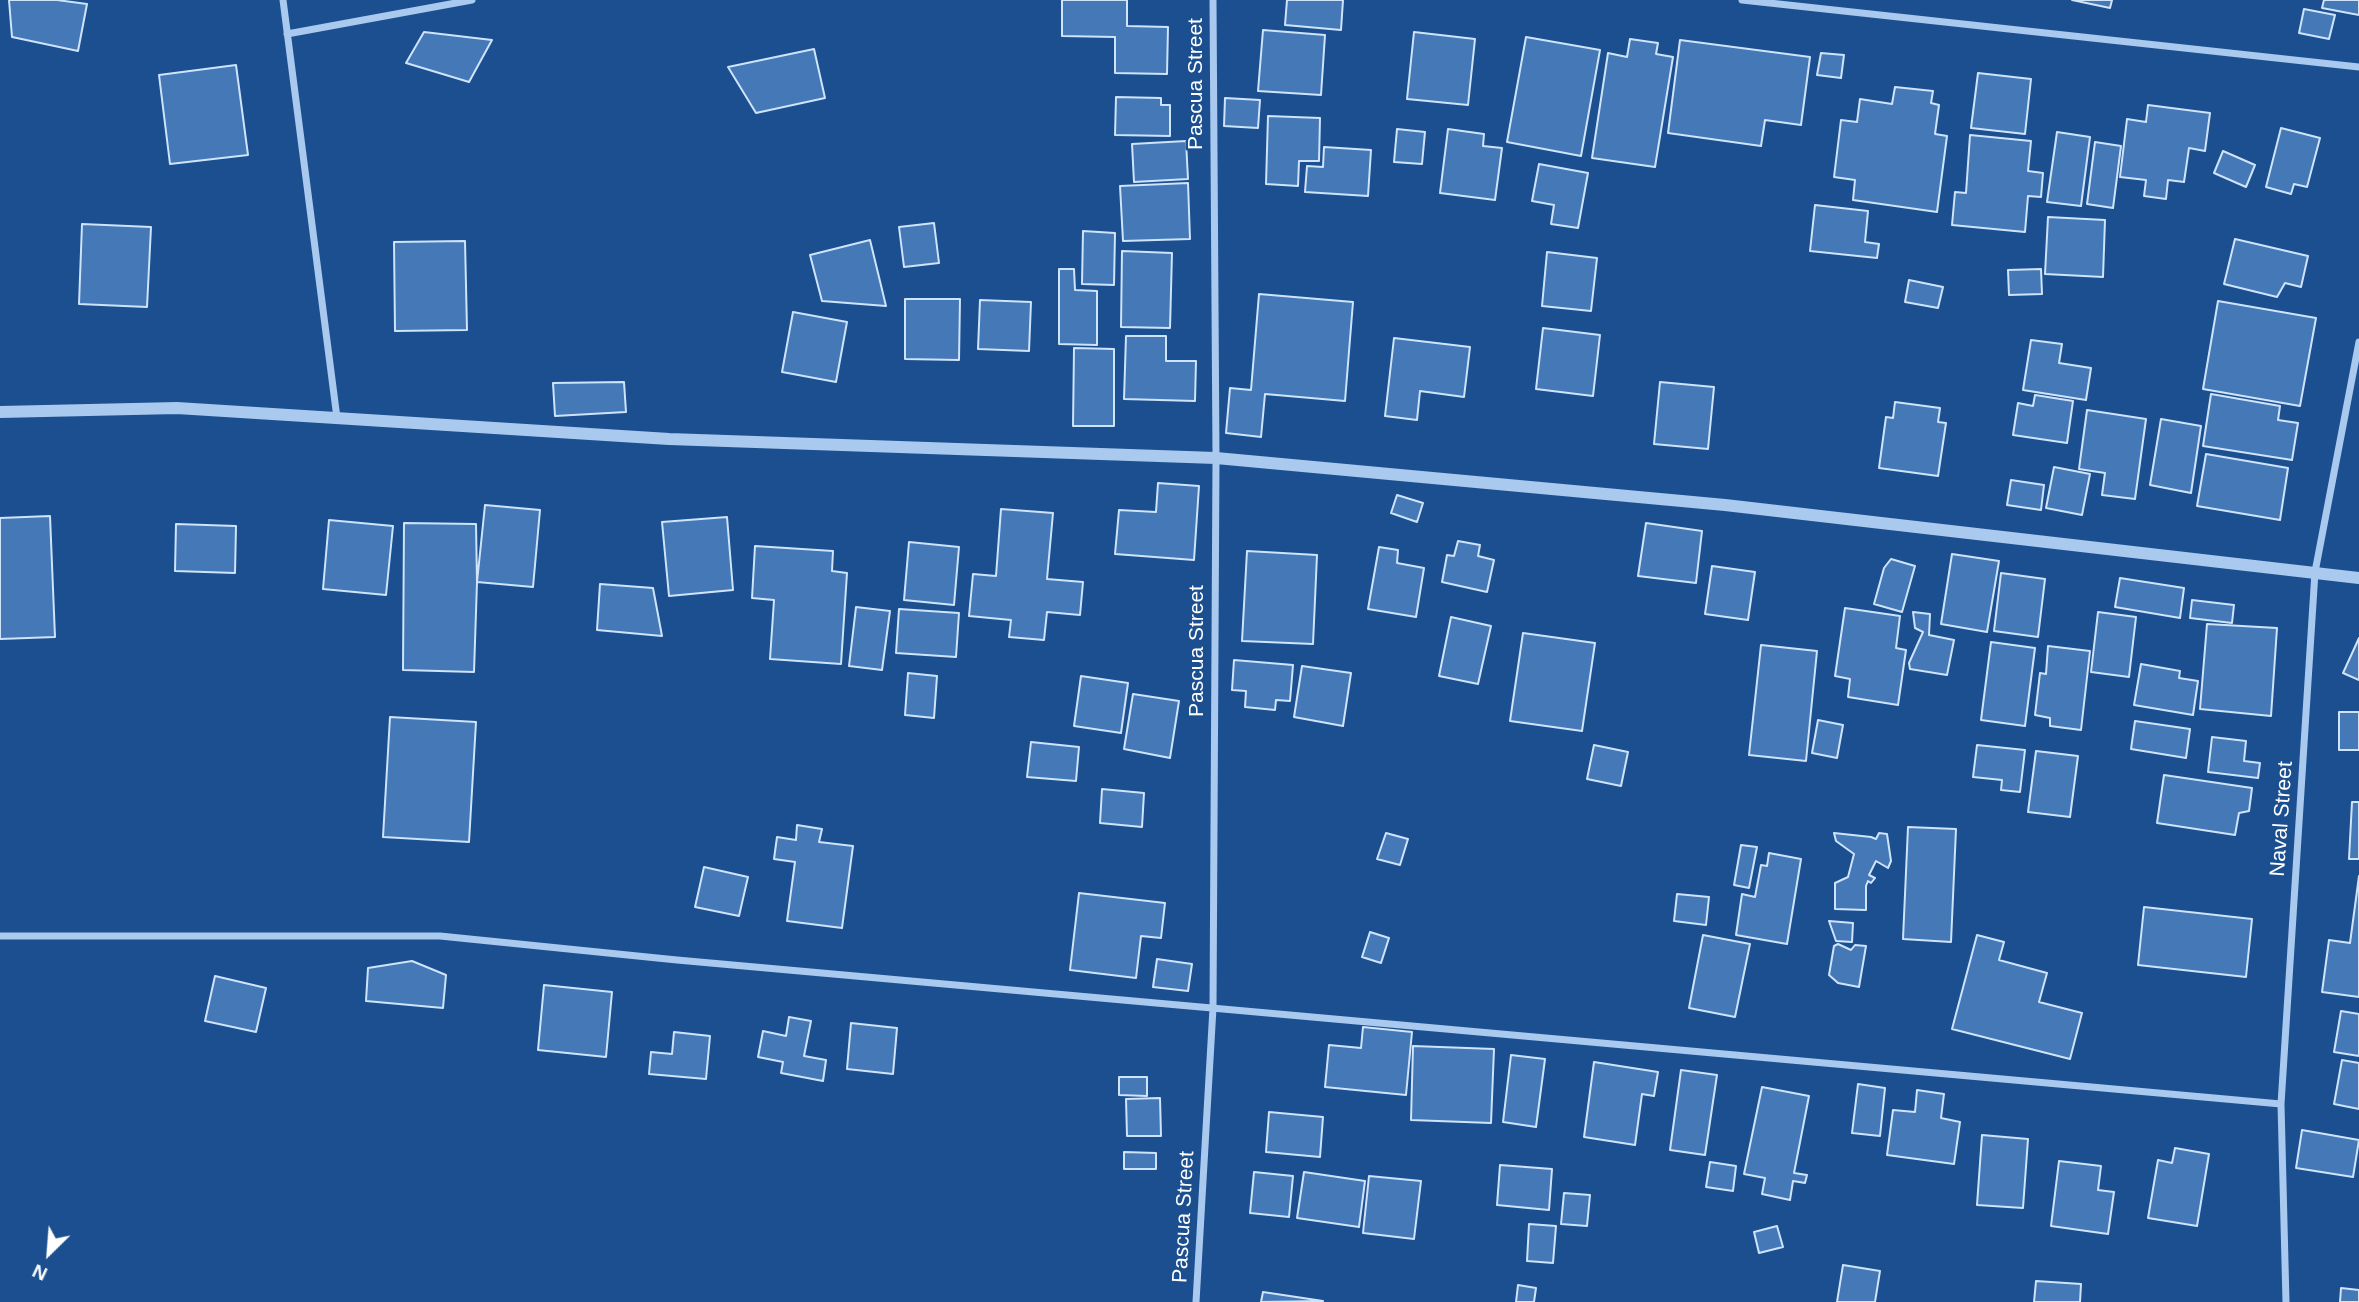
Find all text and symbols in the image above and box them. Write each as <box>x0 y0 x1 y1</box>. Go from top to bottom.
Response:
street label: Pascua Street <box>1183 18 1209 150</box>
street label: Pascua Street <box>1184 585 1210 717</box>
street label: Naval Street <box>2265 760 2299 878</box>
street label: Pascua Street <box>1168 1150 1200 1284</box>
north arrow <box>14 1218 84 1288</box>
text: N <box>29 1260 51 1285</box>

